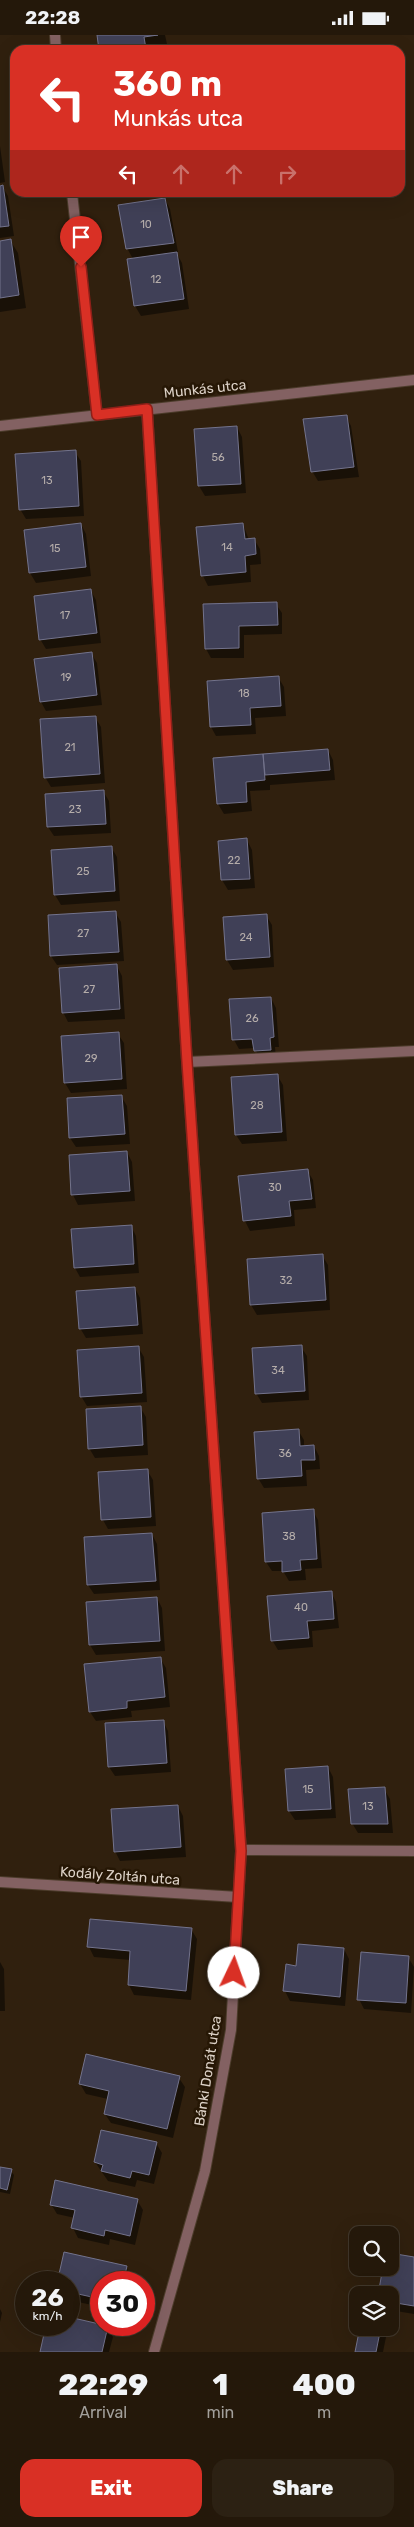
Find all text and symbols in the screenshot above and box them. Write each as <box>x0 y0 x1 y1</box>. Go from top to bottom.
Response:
text: 22:28 <box>25 6 80 29</box>
text: 360 m <box>113 63 222 105</box>
icon: left <box>30 65 95 130</box>
text: Munkás utca <box>113 105 243 132</box>
icon: left <box>114 160 142 188</box>
icon: ahead <box>167 160 195 188</box>
icon: ahead <box>220 160 248 188</box>
icon: right <box>273 160 301 188</box>
pin <box>60 216 102 267</box>
house number: 10 <box>140 218 152 231</box>
icon: arrive <box>67 223 95 251</box>
house number: 12 <box>150 273 162 286</box>
street label: Munkás utca <box>163 376 247 402</box>
house number: 56 <box>211 451 225 464</box>
house number: 13 <box>41 474 53 487</box>
house number: 14 <box>221 541 233 554</box>
house number: 15 <box>49 542 61 555</box>
house number: 17 <box>60 609 71 622</box>
house number: 19 <box>60 671 72 684</box>
house number: 18 <box>238 687 250 700</box>
house number: 21 <box>64 741 76 754</box>
house number: 23 <box>68 803 82 816</box>
house number: 22 <box>228 854 240 867</box>
house number: 25 <box>77 865 90 878</box>
house number: 27 <box>77 927 89 940</box>
house number: 24 <box>239 931 253 944</box>
house number: 27 <box>83 983 95 996</box>
house number: 26 <box>245 1012 259 1025</box>
house number: 29 <box>85 1052 97 1065</box>
house number: 28 <box>250 1099 264 1112</box>
house number: 30 <box>268 1181 282 1194</box>
house number: 32 <box>279 1274 293 1287</box>
house number: 34 <box>271 1364 285 1377</box>
house number: 36 <box>278 1447 292 1460</box>
house number: 38 <box>282 1530 296 1543</box>
house number: 40 <box>294 1601 308 1614</box>
house number: 15 <box>302 1783 314 1796</box>
house number: 13 <box>362 1800 374 1813</box>
street label: Kodály Zoltán utca <box>59 1863 181 1889</box>
position arrow <box>207 1946 259 1998</box>
street label: Bánki Donát utca <box>191 2015 225 2127</box>
map controls <box>349 2226 399 2336</box>
button: search <box>349 2226 399 2276</box>
speed limit sign: 30 <box>90 2271 155 2336</box>
text: 26 <box>31 2283 64 2312</box>
button: layers <box>349 2286 399 2336</box>
text: km/h <box>33 2309 62 2323</box>
text: 22:29 <box>58 2367 148 2403</box>
text: 1 <box>212 2367 228 2403</box>
text: 400 <box>293 2367 356 2403</box>
text: Arrival <box>79 2403 127 2422</box>
text: min <box>206 2403 234 2422</box>
text: m <box>317 2403 331 2422</box>
button: Exit <box>20 2459 202 2517</box>
button: Share <box>212 2459 394 2517</box>

